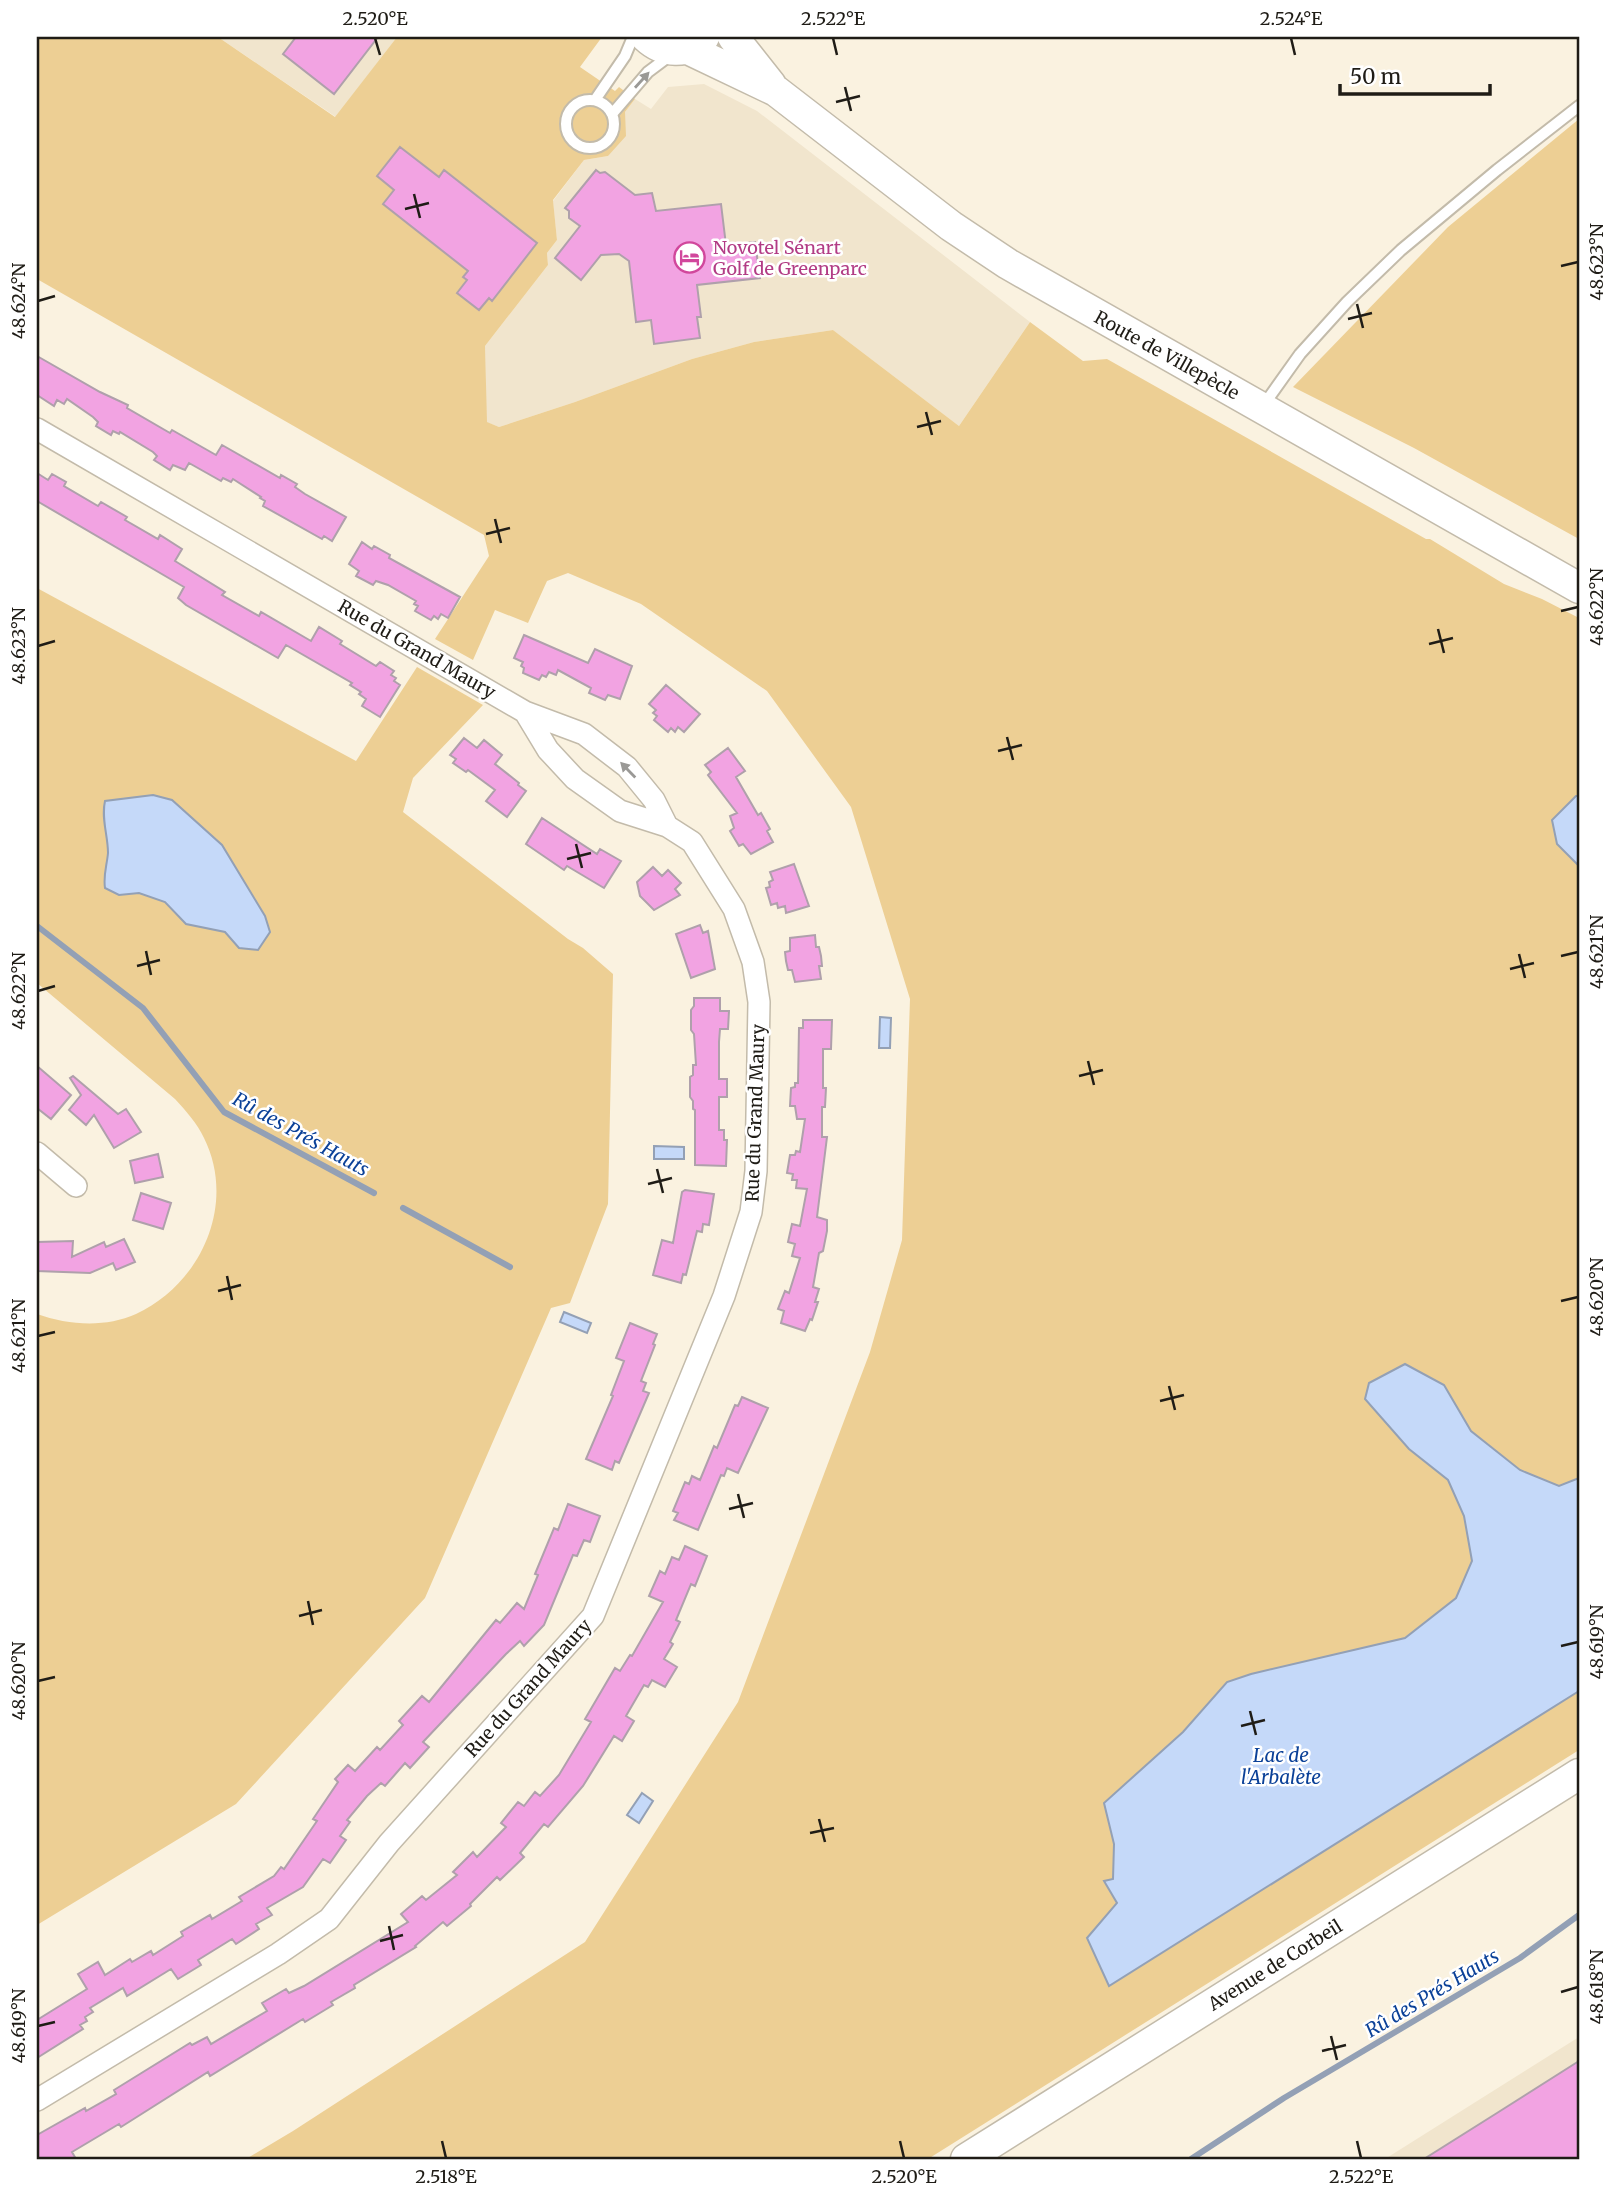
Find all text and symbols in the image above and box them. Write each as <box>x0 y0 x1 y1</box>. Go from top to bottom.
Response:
text: 2.520°E <box>342 7 408 30</box>
text: 2.522°E <box>801 7 866 30</box>
text: 2.524°E <box>1260 7 1323 30</box>
scale bar <box>1340 52 1490 96</box>
text: 50 m <box>1350 63 1401 90</box>
one-way arrow <box>634 71 650 89</box>
text: 48.623°N <box>1585 223 1608 301</box>
place label: Novotel Sénart Golf de Greenparc <box>713 236 867 280</box>
hotel icon: Novotel Sénart Golf de Greenparc <box>673 240 707 274</box>
text: 48.624°N <box>7 263 30 339</box>
street label: Route de Villepècle <box>1090 306 1244 404</box>
text: 48.622°N <box>1585 568 1608 646</box>
street label: Rue du Grand Maury <box>334 594 500 704</box>
text: 48.623°N <box>7 607 30 685</box>
one-way arrow <box>620 762 637 779</box>
text: 48.621°N <box>1585 915 1608 989</box>
text: 48.622°N <box>7 952 30 1030</box>
street label: Rue du Grand Maury <box>740 1023 770 1202</box>
water label: Rû des Prés Hauts <box>229 1087 373 1181</box>
text: 48.620°N <box>1585 1257 1608 1337</box>
text: 48.621°N <box>7 1299 30 1373</box>
text: 48.619°N <box>1585 1604 1608 1679</box>
street label: Rue du Grand Maury <box>460 1614 597 1762</box>
text: 48.620°N <box>7 1641 30 1721</box>
water label: Lac de l'Arbalète <box>1241 1743 1321 1789</box>
street label: Avenue de Corbeil <box>1203 1914 1347 2016</box>
water label: Rû des Prés Hauts <box>1361 1944 1503 2042</box>
text: 48.618°N <box>1585 1949 1608 2025</box>
text: 48.619°N <box>7 1988 30 2063</box>
text: 2.518°E <box>415 2165 477 2188</box>
text: 2.520°E <box>871 2165 937 2188</box>
text: 2.522°E <box>1329 2165 1394 2188</box>

